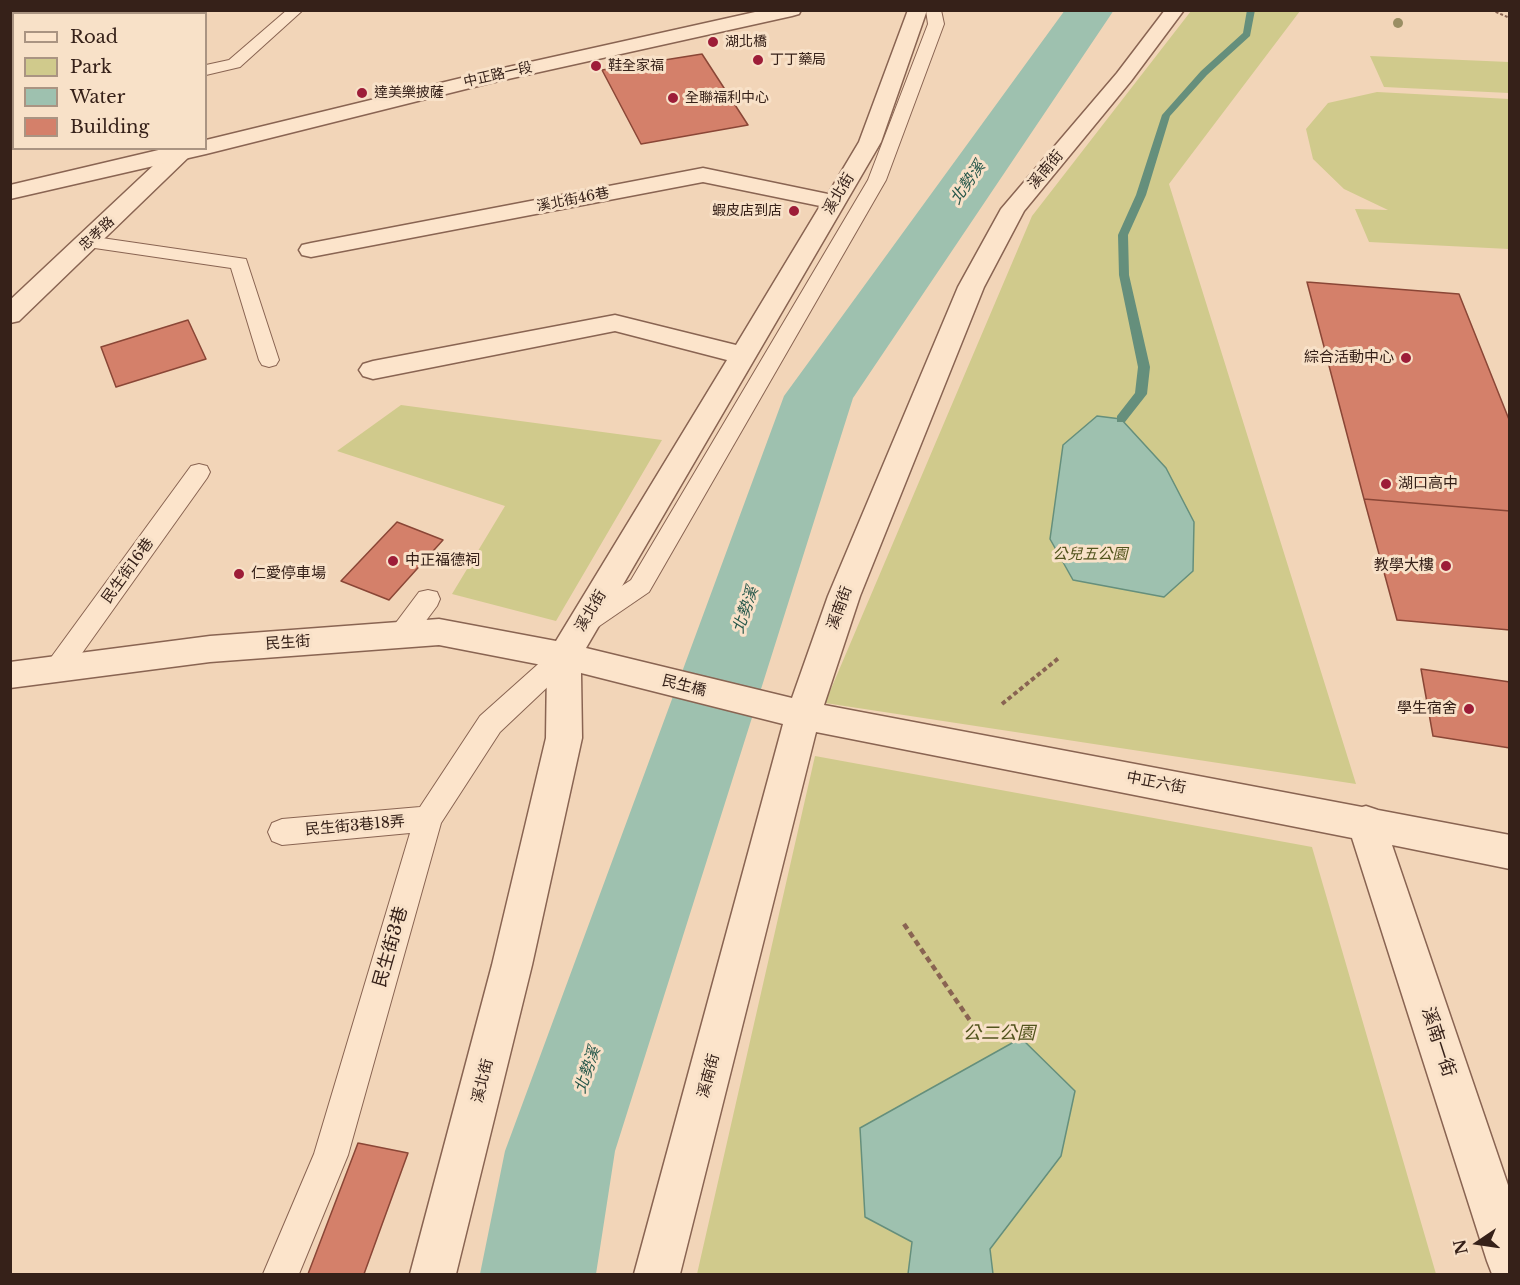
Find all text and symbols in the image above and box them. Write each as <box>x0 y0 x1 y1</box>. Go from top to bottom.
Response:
legend <box>12 12 207 150</box>
text: Road <box>70 26 118 48</box>
place label: 湖北橋 <box>725 34 767 50</box>
marker: 湖北橋 <box>706 35 720 49</box>
place label: 丁丁藥局 <box>770 52 826 68</box>
marker: 丁丁藥局 <box>751 53 765 67</box>
text: Park <box>70 56 112 78</box>
place label: 鞋全家福 <box>608 58 664 74</box>
street label: 中正路一段 <box>462 59 534 91</box>
marker: 鞋全家福 <box>589 59 603 73</box>
place label: 達美樂披薩 <box>374 85 444 101</box>
text: Water <box>70 86 125 108</box>
marker: 達美樂披薩 <box>355 86 369 100</box>
place label: 全聯福利中心 <box>685 90 769 106</box>
marker: 全聯福利中心 <box>666 91 680 105</box>
text: Building <box>70 116 149 138</box>
street label: 溪南街 <box>1025 147 1067 193</box>
water label: 北勢溪 <box>946 158 990 208</box>
street label: 溪北街 <box>820 170 858 218</box>
street label: 溪北街46巷 <box>535 185 611 215</box>
place label: 蝦皮店到店 <box>712 203 782 219</box>
marker: 蝦皮店到店 <box>787 204 801 218</box>
street label: 忠孝路 <box>76 214 118 254</box>
place label: 綜合活動中心 <box>1304 349 1394 367</box>
marker: 綜合活動中心 <box>1399 351 1413 365</box>
place label: 湖口高中 <box>1398 475 1458 493</box>
marker: 湖口高中 <box>1379 477 1393 491</box>
street label: 民生街16巷 <box>98 535 158 607</box>
park label: 公兒五公園 <box>1053 546 1127 564</box>
place label: 中正福德祠 <box>405 552 480 570</box>
marker: 中正福德祠 <box>386 554 400 568</box>
place label: 教學大樓 <box>1374 557 1434 575</box>
marker: 教學大樓 <box>1439 559 1453 573</box>
place label: 仁愛停車場 <box>251 565 326 583</box>
marker: 仁愛停車場 <box>232 567 246 581</box>
water label: 北勢溪 <box>729 584 763 636</box>
street label: 溪南街 <box>824 584 856 632</box>
street label: 溪北街 <box>572 587 610 635</box>
street label: 民生街 <box>265 632 311 654</box>
street label: 民生橋 <box>660 672 708 700</box>
place label: 學生宿舍 <box>1397 700 1457 718</box>
marker: 學生宿舍 <box>1462 702 1476 716</box>
street label: 中正六街 <box>1125 768 1187 798</box>
street label: 民生街3巷18弄 <box>304 813 406 839</box>
street label: 民生街3巷 <box>369 904 413 990</box>
street label: 溪南一街 <box>1417 1004 1459 1080</box>
park label: 公二公園 <box>963 1023 1035 1045</box>
water label: 北勢溪 <box>571 1044 605 1096</box>
street label: 溪南街 <box>694 1052 724 1100</box>
street label: 溪北街 <box>469 1057 497 1105</box>
north arrow <box>1448 1213 1508 1273</box>
text: N <box>1449 1237 1472 1257</box>

